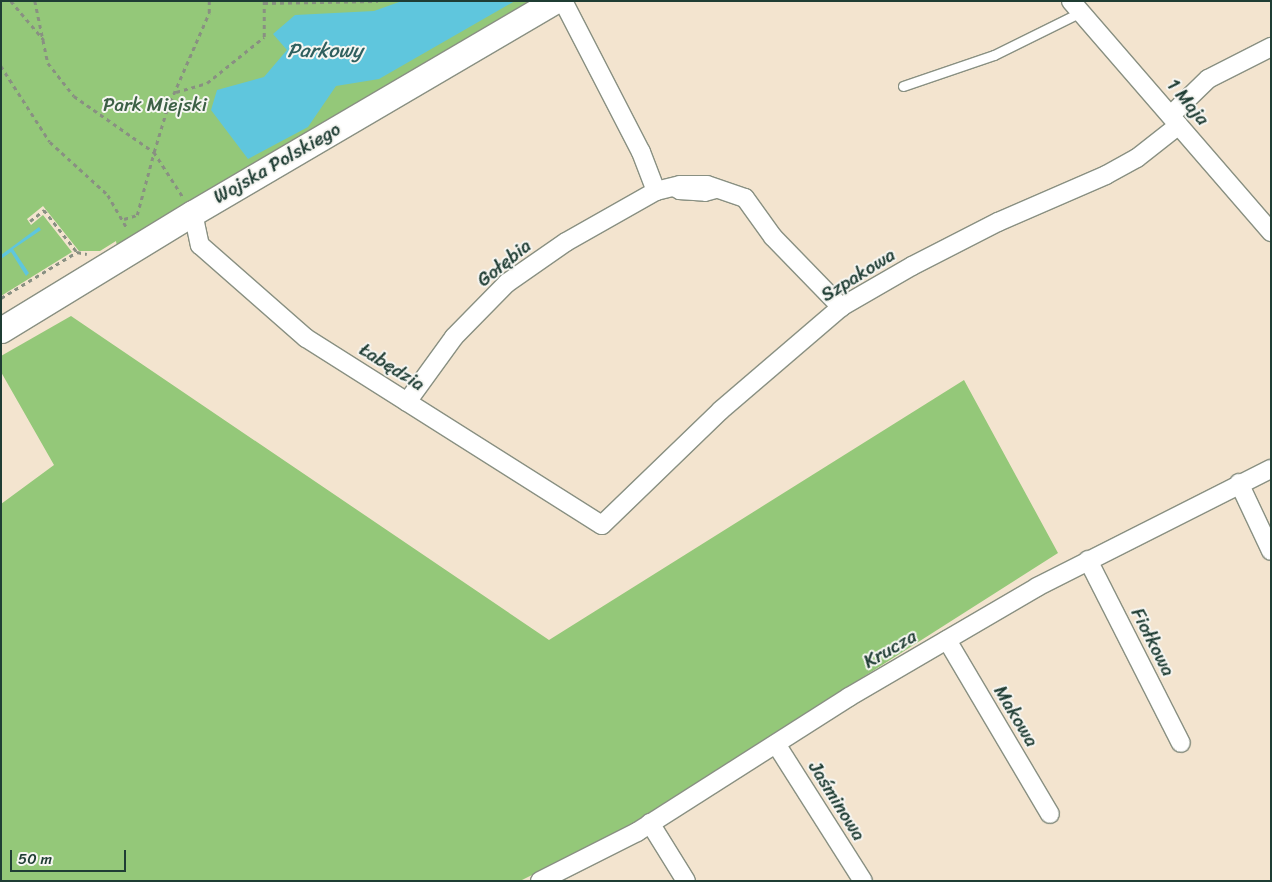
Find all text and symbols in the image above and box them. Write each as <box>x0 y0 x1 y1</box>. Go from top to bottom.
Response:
water label: Parkowy <box>287 38 363 62</box>
street label: 1 Maja <box>1162 74 1214 130</box>
park label: Park Miejski <box>103 94 207 116</box>
street label: Wojska Polskiego <box>209 117 345 209</box>
street label: Gołębia <box>472 234 536 292</box>
street label: Szpakowa <box>817 243 899 307</box>
street label: Łabędzia <box>355 338 429 396</box>
street label: Fiołkowa <box>1126 604 1180 680</box>
street label: Krucza <box>859 625 921 673</box>
street label: Makowa <box>989 681 1043 751</box>
street label: Jaśminowa <box>804 757 870 845</box>
scale bar <box>12 840 129 872</box>
text: 50 m <box>18 846 52 872</box>

